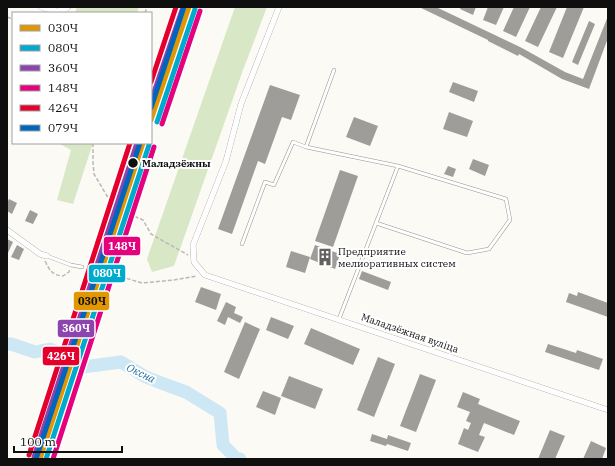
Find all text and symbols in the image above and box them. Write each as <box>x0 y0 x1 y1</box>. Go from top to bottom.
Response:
legend <box>12 12 152 144</box>
text: 030Ч <box>48 20 78 35</box>
text: 080Ч <box>48 40 78 55</box>
text: 360Ч <box>48 60 78 75</box>
text: 148Ч <box>48 80 78 95</box>
text: 426Ч <box>48 100 78 115</box>
text: 079Ч <box>48 120 78 135</box>
marker: Маладзёжны <box>126 156 140 170</box>
place label: Маладзёжны <box>142 157 211 170</box>
line badge: 148Ч <box>103 236 141 256</box>
text: 148Ч <box>108 239 136 253</box>
place label: Предприятие мелиоративных систем <box>338 245 456 270</box>
building icon: Предприятие мелиоративных систем <box>315 247 335 267</box>
line badge: 080Ч <box>88 264 126 283</box>
text: 080Ч <box>93 266 121 280</box>
line badge: 030Ч <box>73 291 110 311</box>
text: 030Ч <box>78 294 106 308</box>
street label: Маладзёжная вуліца <box>360 310 461 356</box>
line badge: 360Ч <box>57 319 95 338</box>
text: 360Ч <box>62 321 90 335</box>
line badge: 426Ч <box>42 346 80 366</box>
text: 426Ч <box>47 349 75 363</box>
water label: Оксна <box>124 360 158 386</box>
scale bar <box>14 428 122 454</box>
text: 100 m <box>20 434 56 449</box>

